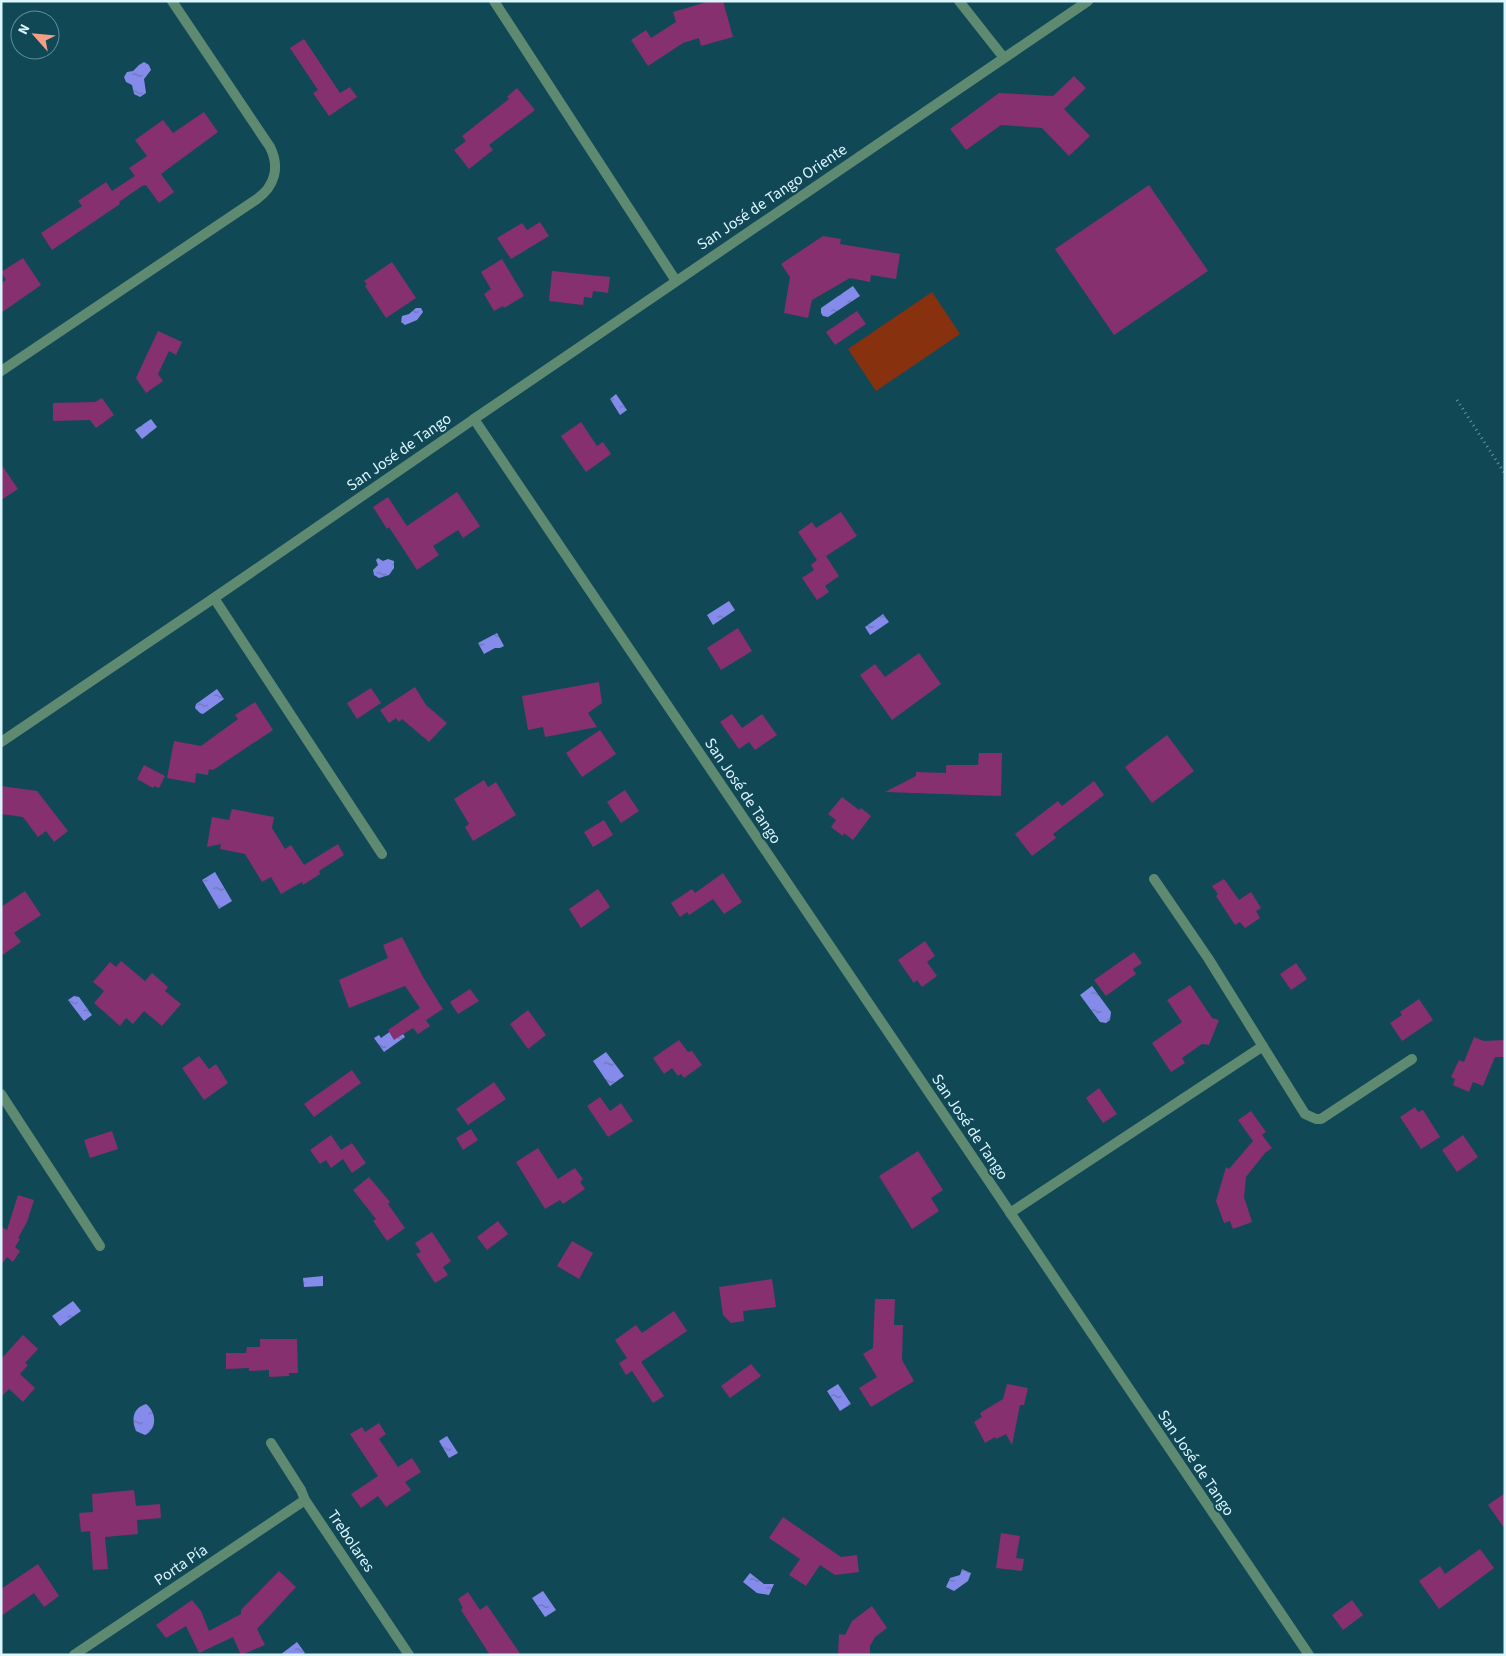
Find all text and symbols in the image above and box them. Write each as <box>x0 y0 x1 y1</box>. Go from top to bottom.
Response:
north arrow <box>10 10 60 60</box>
text: N <box>13 21 35 38</box>
street label: San José de Tango Oriente <box>693 138 851 255</box>
street label: San José de Tango <box>342 408 456 496</box>
street label: San José de Tango <box>699 734 787 848</box>
street label: San José de Tango <box>926 1070 1014 1184</box>
street label: San José de Tango <box>1152 1406 1240 1520</box>
street label: Trebolares <box>322 1505 380 1577</box>
street label: Porta Pía <box>150 1539 212 1591</box>

